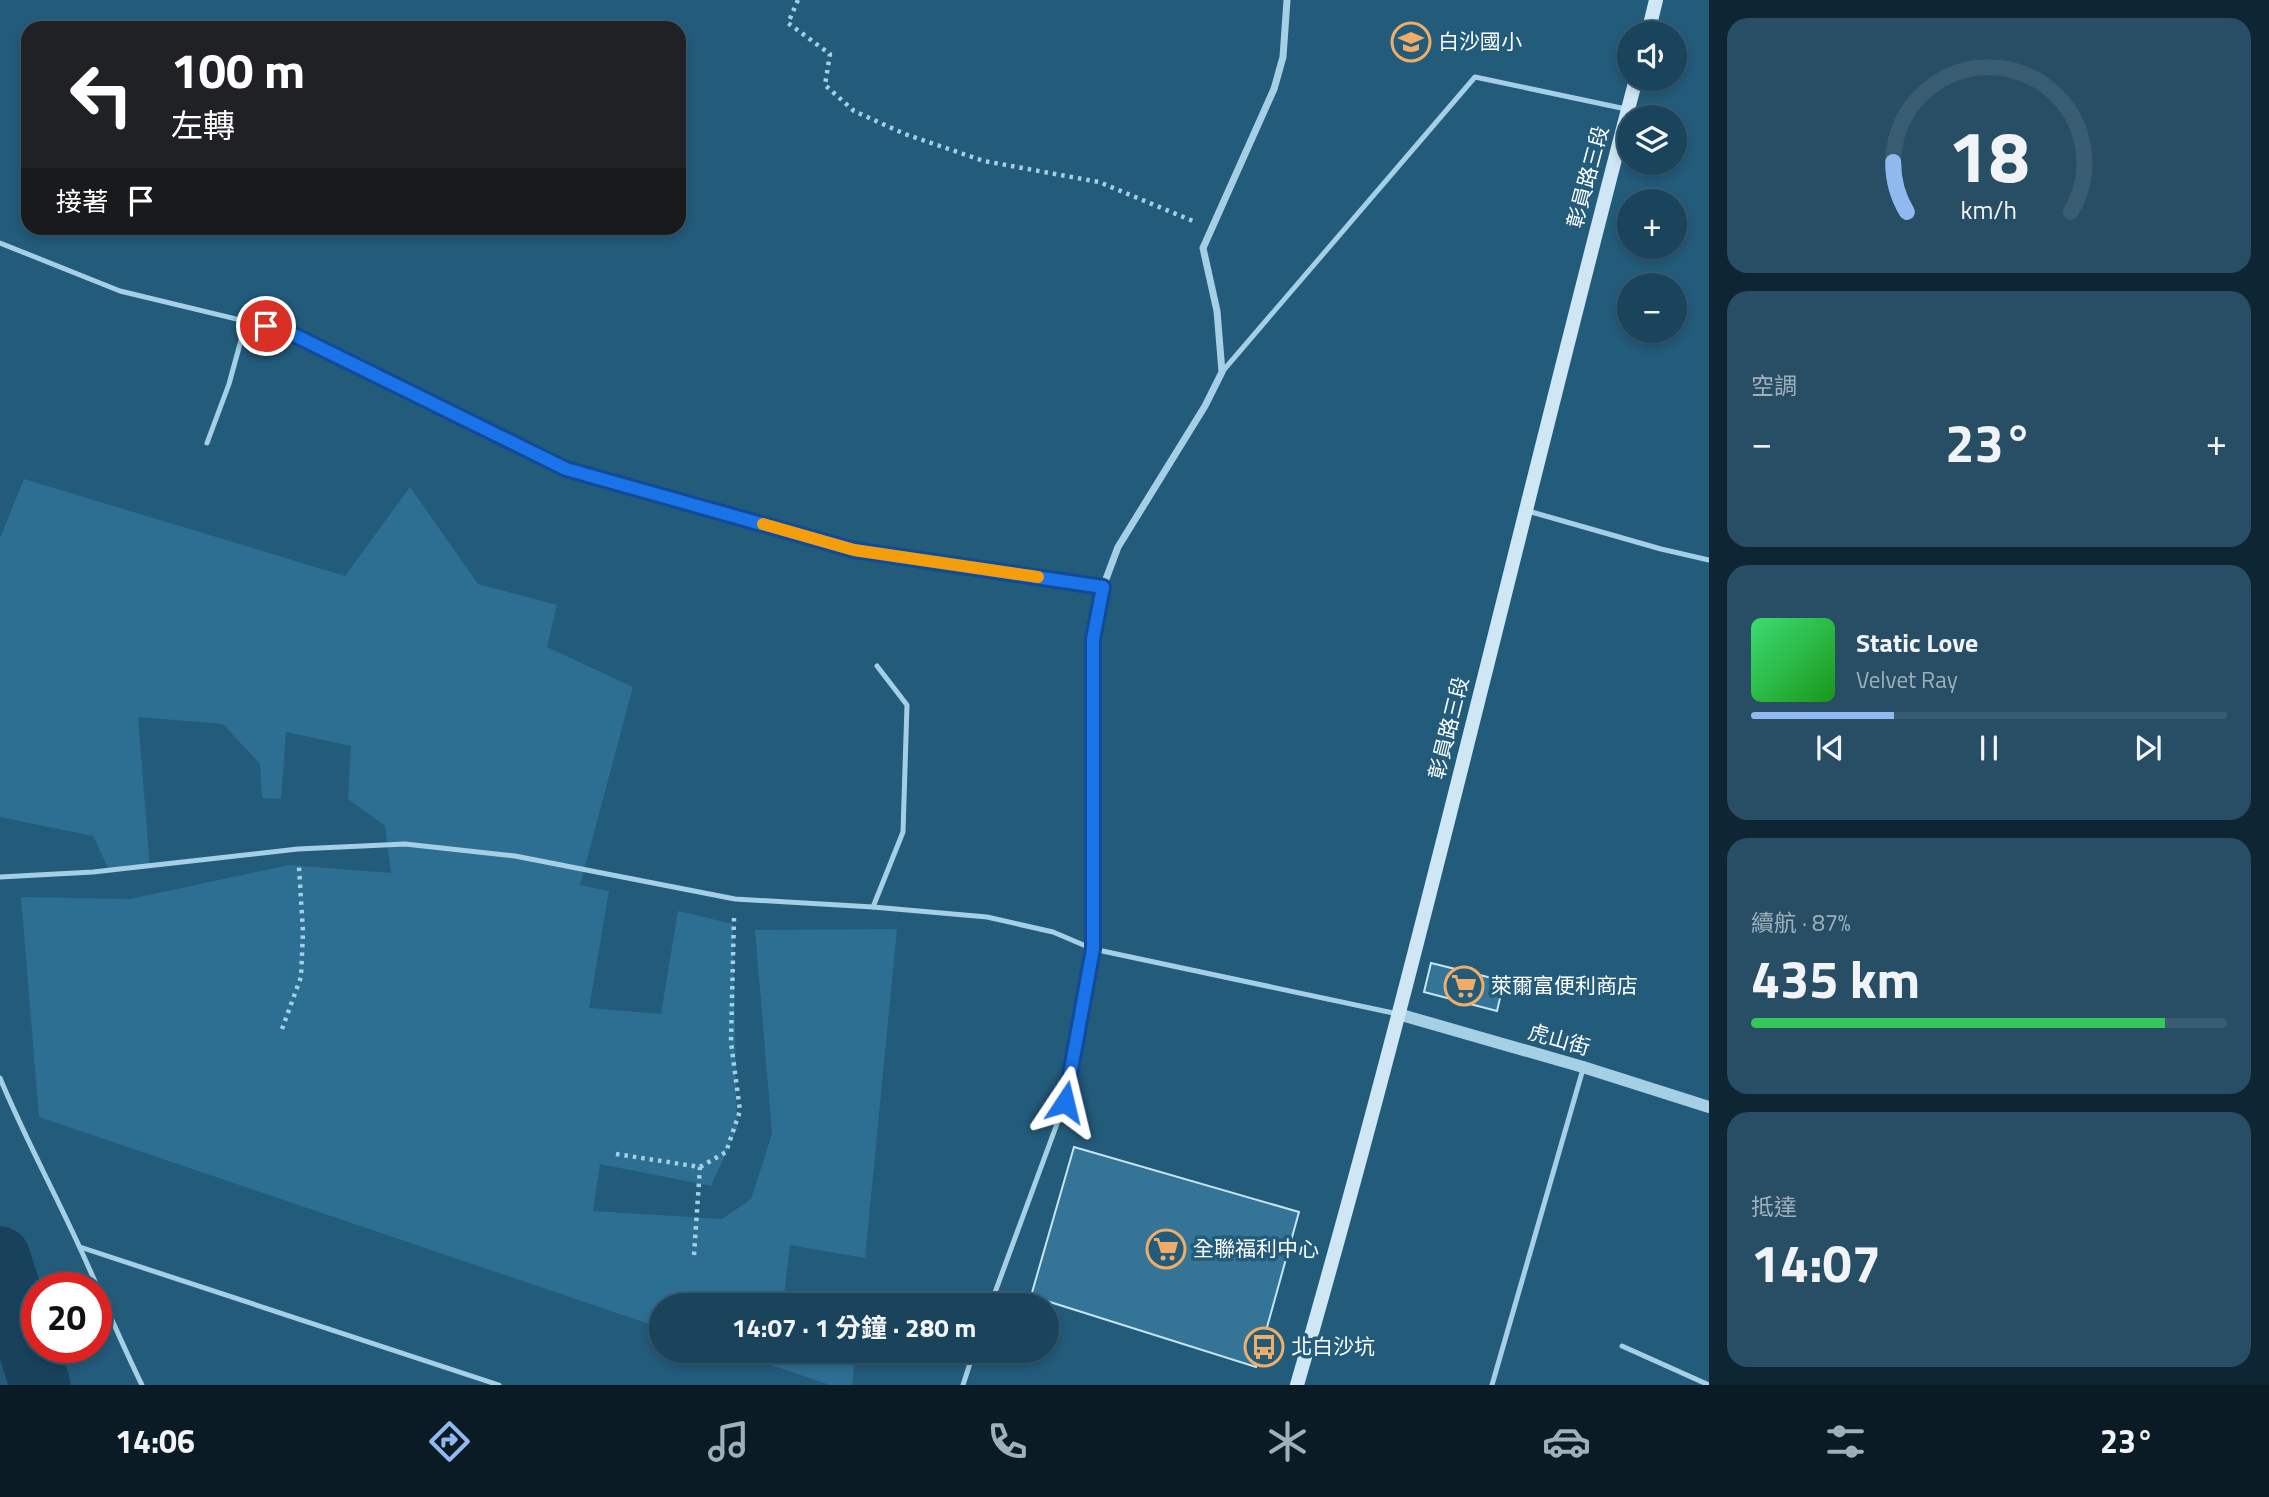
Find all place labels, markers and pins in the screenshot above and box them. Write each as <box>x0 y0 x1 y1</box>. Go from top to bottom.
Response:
school or university icon: 白沙國小 <box>1390 21 1432 63</box>
place label: 白沙國小 <box>1438 25 1522 57</box>
pin <box>236 296 296 356</box>
supermarket icon: 萊爾富便利商店 <box>1443 965 1485 1007</box>
place label: 萊爾富便利商店 <box>1491 969 1638 1001</box>
supermarket icon: 全聯福利中心 <box>1145 1228 1187 1270</box>
place label: 全聯福利中心 <box>1193 1232 1319 1264</box>
bus stop icon: 北白沙坑 <box>1243 1326 1285 1368</box>
place label: 北白沙坑 <box>1291 1330 1375 1362</box>

